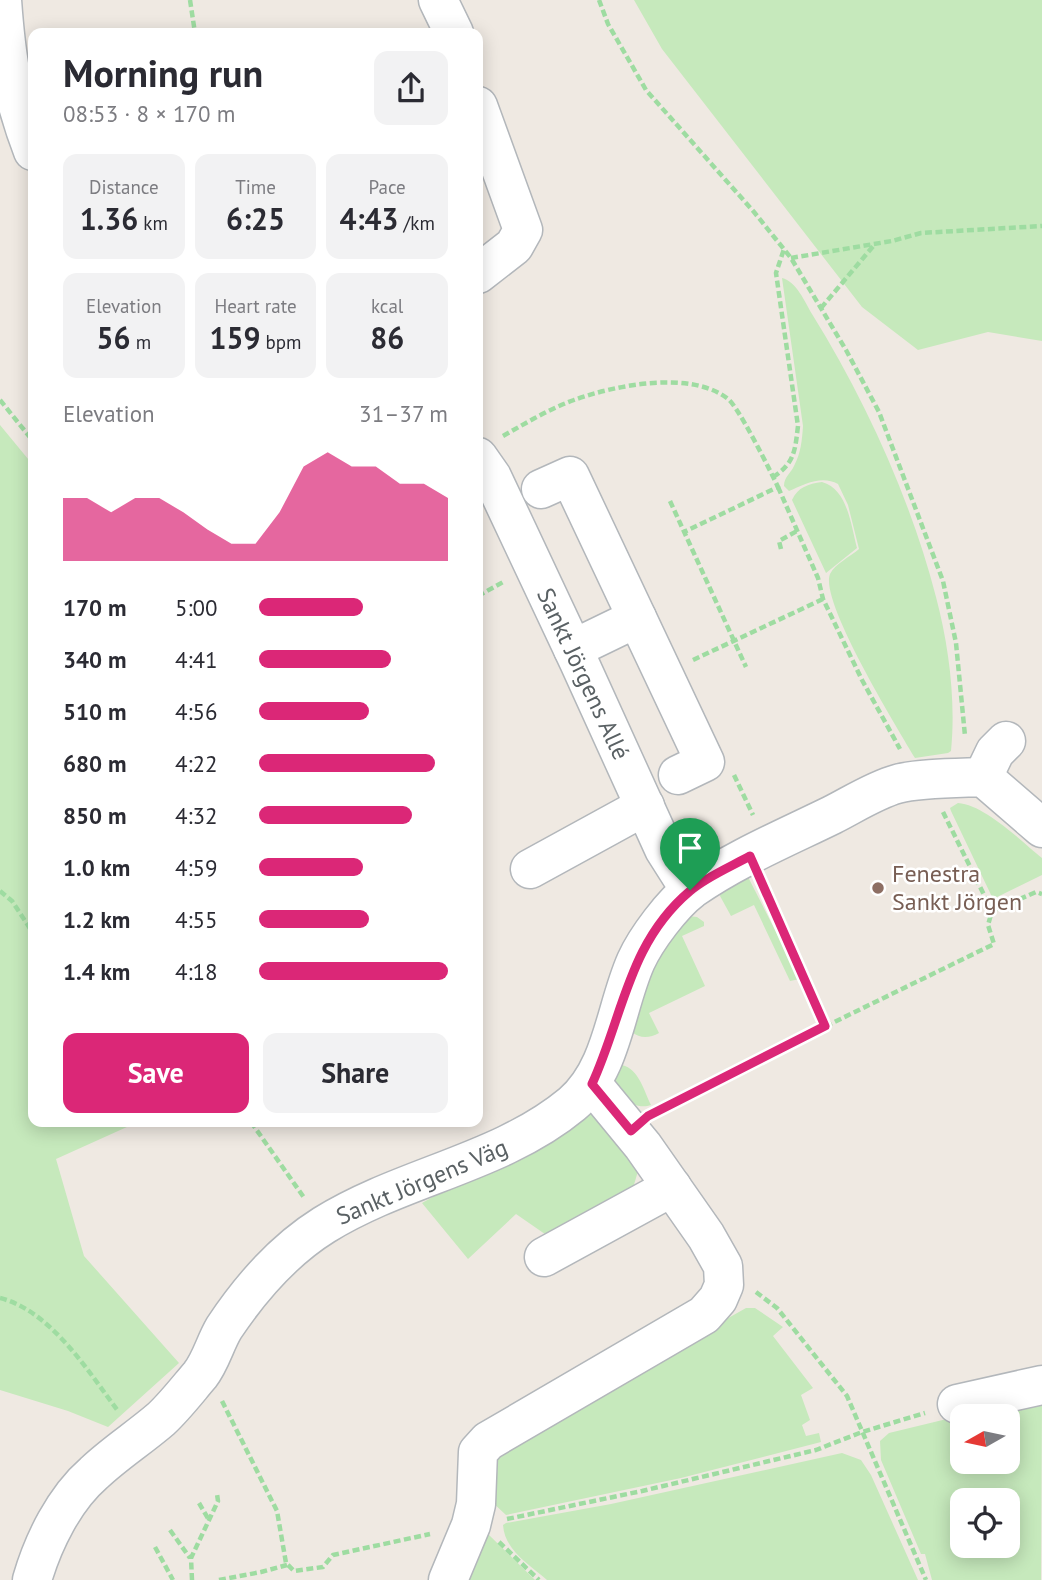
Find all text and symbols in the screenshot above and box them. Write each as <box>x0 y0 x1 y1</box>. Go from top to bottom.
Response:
text: Morning run <box>63 48 263 97</box>
button: share <box>374 51 448 125</box>
text: 08:53 · 8 × 170 m <box>63 99 235 128</box>
text: Distance <box>89 175 159 199</box>
text: Time <box>235 175 276 199</box>
text: Pace <box>369 175 406 199</box>
text: 1.36 <box>80 199 138 238</box>
text: 6:25 <box>226 199 285 238</box>
text: 4:43 <box>339 199 399 238</box>
text: km <box>138 211 168 235</box>
text: /km <box>399 211 435 235</box>
text: Elevation <box>86 294 162 318</box>
text: Heart rate <box>214 294 297 318</box>
text: kcal <box>371 294 403 318</box>
text: 56 <box>97 318 131 357</box>
text: 159 <box>209 318 260 357</box>
text: 86 <box>370 318 404 357</box>
text: m <box>131 330 151 354</box>
text: bpm <box>260 330 302 354</box>
text: Elevation <box>63 399 155 428</box>
text: 31–37 m <box>359 399 448 428</box>
street label: Sankt Jörgens Allé <box>530 583 637 765</box>
text: 170 m <box>63 593 126 622</box>
text: 5:00 <box>175 593 218 622</box>
text: 340 m <box>63 645 126 674</box>
text: 4:41 <box>175 645 218 674</box>
text: 510 m <box>63 697 126 726</box>
text: 4:56 <box>175 697 218 726</box>
text: 680 m <box>63 749 126 778</box>
text: 4:22 <box>175 749 218 778</box>
text: 850 m <box>63 801 126 830</box>
text: 4:32 <box>175 801 218 830</box>
pin <box>660 818 720 890</box>
icon: arrive <box>671 829 709 867</box>
text: 1.0 km <box>63 853 130 882</box>
text: 4:59 <box>175 853 218 882</box>
place label: Fenestra Sankt Jörgen <box>892 858 1022 917</box>
marker: Fenestra Sankt Jörgen <box>870 880 886 896</box>
text: 1.2 km <box>63 905 130 934</box>
text: 4:55 <box>175 905 218 934</box>
text: 1.4 km <box>63 957 130 986</box>
text: 4:18 <box>175 957 218 986</box>
button: Save <box>63 1033 249 1113</box>
button: Share <box>263 1033 448 1113</box>
street label: Sankt Jörgens Väg <box>331 1131 512 1232</box>
north arrow <box>950 1404 1020 1474</box>
map controls <box>950 1404 1020 1558</box>
button: locate <box>950 1488 1020 1558</box>

